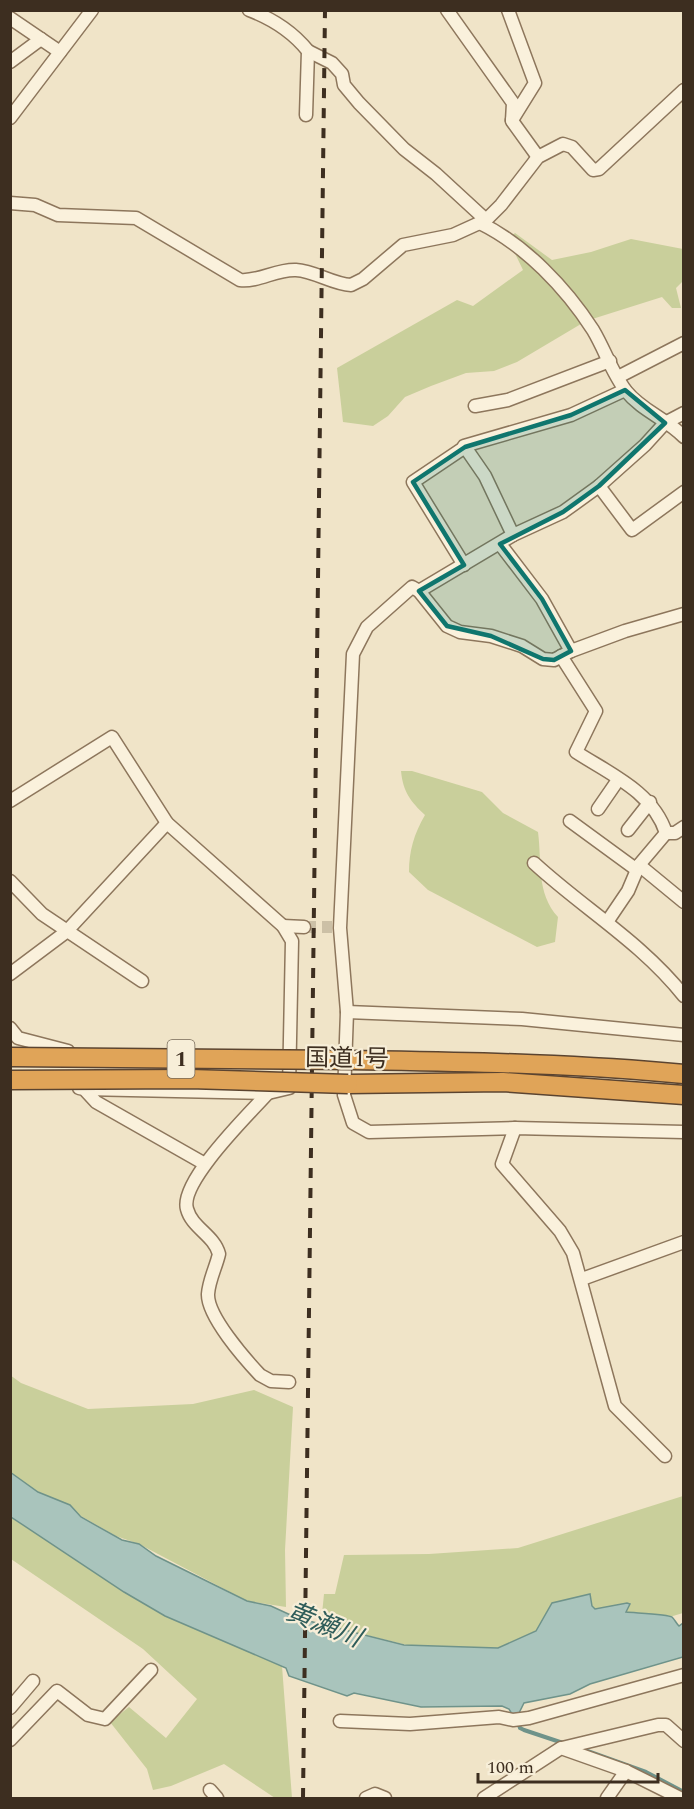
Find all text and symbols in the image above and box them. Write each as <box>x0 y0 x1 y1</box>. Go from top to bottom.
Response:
road number: 1 <box>168 1040 195 1078</box>
street label: 国道1号 <box>305 1040 389 1078</box>
water label: 黄瀬川 <box>280 1592 370 1659</box>
scale bar <box>478 1746 658 1784</box>
text: 100 m <box>487 1754 534 1781</box>

